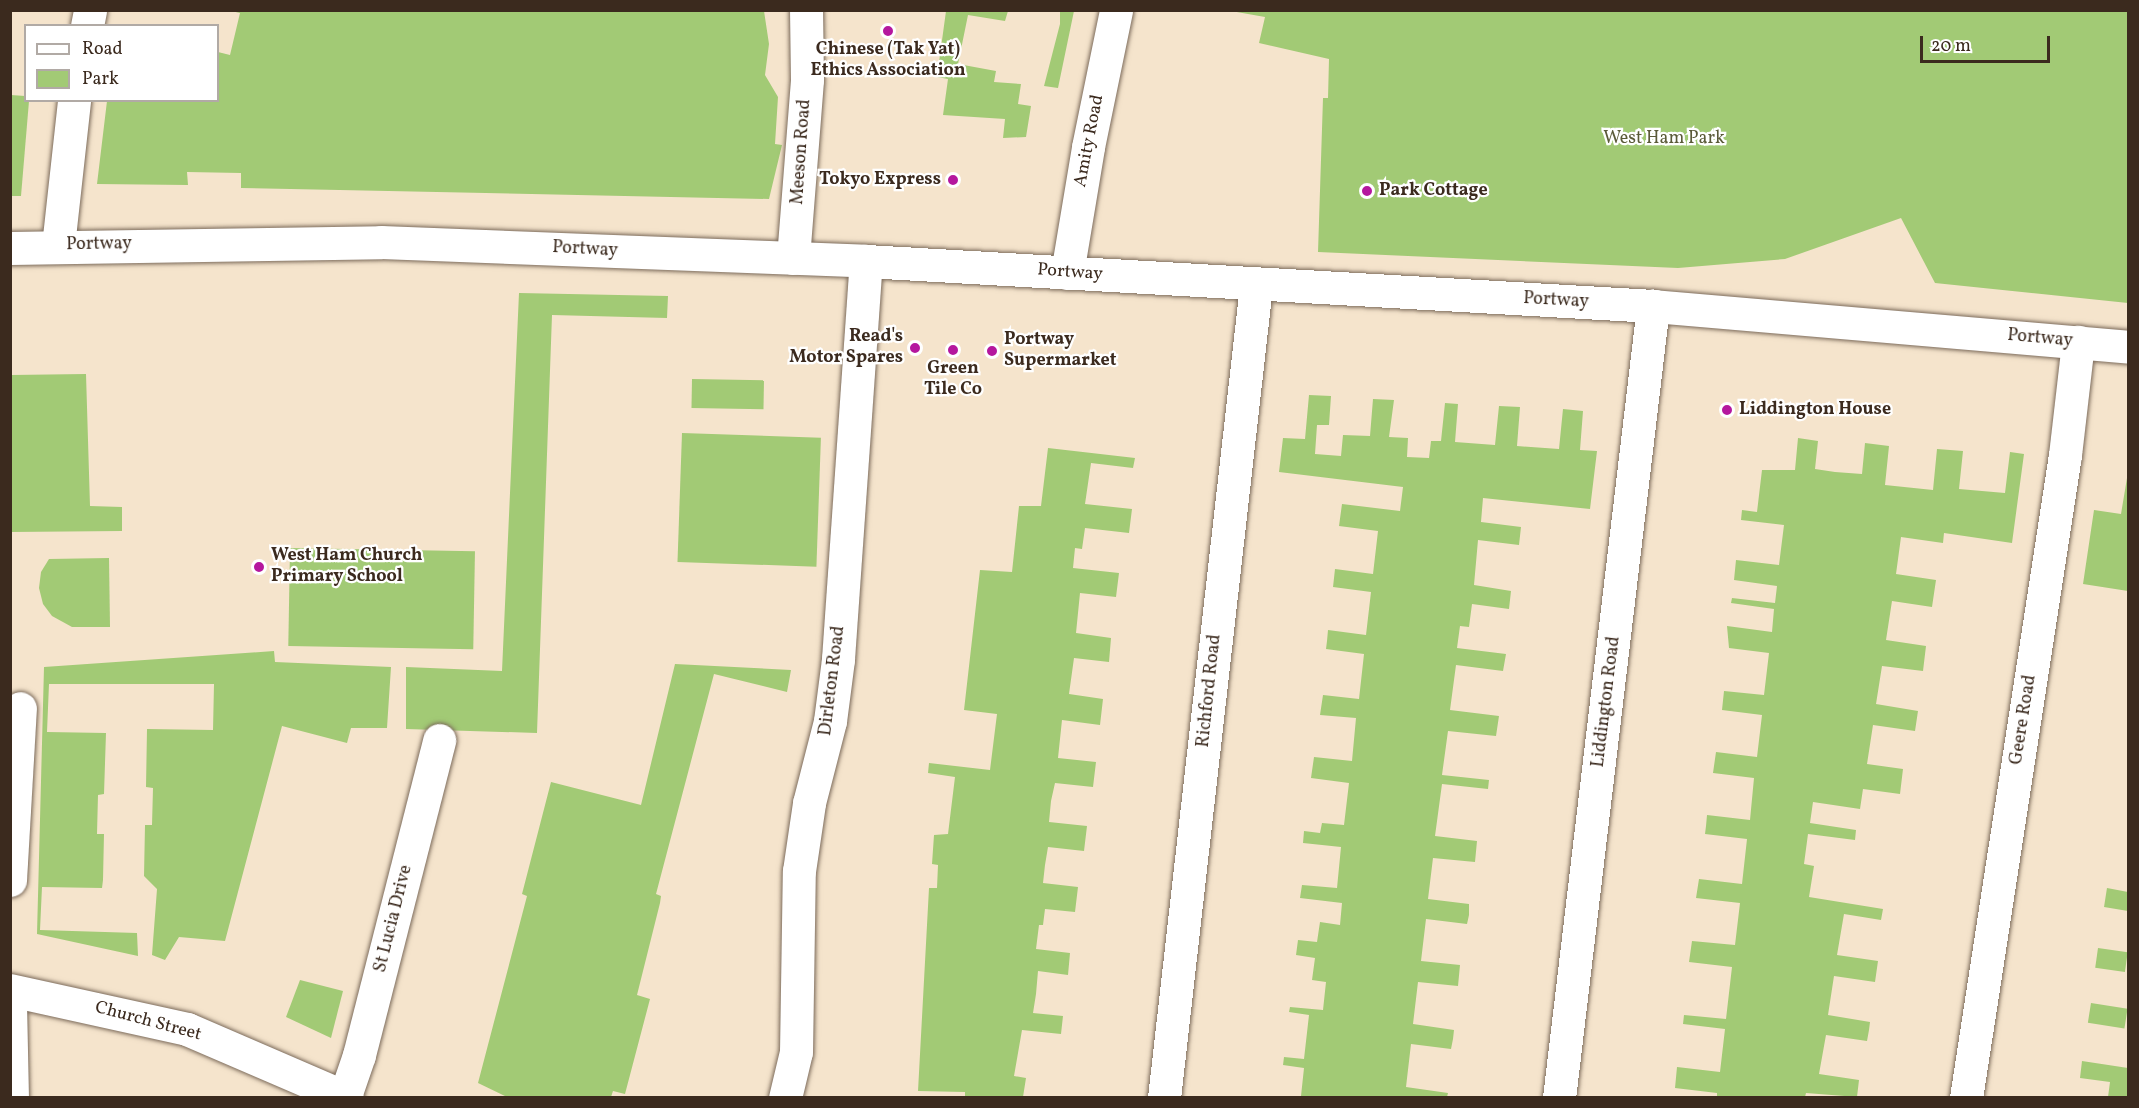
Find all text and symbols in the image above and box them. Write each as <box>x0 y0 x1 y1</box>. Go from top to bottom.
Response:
legend <box>24 24 219 102</box>
marker: Chinese (Tak Yat) Ethics Association <box>881 24 895 38</box>
scale bar <box>1923 24 2054 62</box>
text: 20 m <box>1931 34 1971 59</box>
text: Road <box>82 37 123 62</box>
place label: Chinese (Tak Yat) Ethics Association <box>810 40 966 82</box>
text: Park <box>82 67 119 92</box>
street label: Amity Road <box>1070 93 1110 189</box>
street label: Meeson Road <box>788 99 816 205</box>
park label: West Ham Park <box>1603 128 1725 150</box>
place label: Tokyo Express <box>819 169 941 191</box>
marker: Tokyo Express <box>946 173 960 187</box>
place label: Park Cottage <box>1379 180 1488 202</box>
marker: Park Cottage <box>1360 184 1374 198</box>
street label: Portway <box>66 234 132 256</box>
street label: Portway <box>552 237 618 263</box>
street label: Portway <box>1037 260 1103 286</box>
street label: Portway <box>1523 288 1589 314</box>
street label: Portway <box>2006 325 2074 353</box>
place label: Read's Motor Spares <box>789 327 903 370</box>
place label: Portway Supermarket <box>1004 330 1117 372</box>
marker: Read's Motor Spares <box>908 341 922 355</box>
marker: Green Tile Co <box>946 343 960 357</box>
marker: Portway Supermarket <box>985 344 999 358</box>
place label: Green Tile Co <box>924 359 982 401</box>
place label: Liddington House <box>1739 399 1891 421</box>
marker: Liddington House <box>1720 403 1734 417</box>
place label: West Ham Church Primary School <box>271 546 423 588</box>
marker: West Ham Church Primary School <box>252 560 266 574</box>
street label: Dirleton Road <box>816 625 850 737</box>
street label: Richford Road <box>1193 633 1227 749</box>
street label: Liddington Road <box>1588 635 1626 769</box>
street label: Geere Road <box>2006 674 2042 766</box>
street label: St Lucia Drive <box>370 863 418 975</box>
street label: Church Street <box>92 997 204 1047</box>

